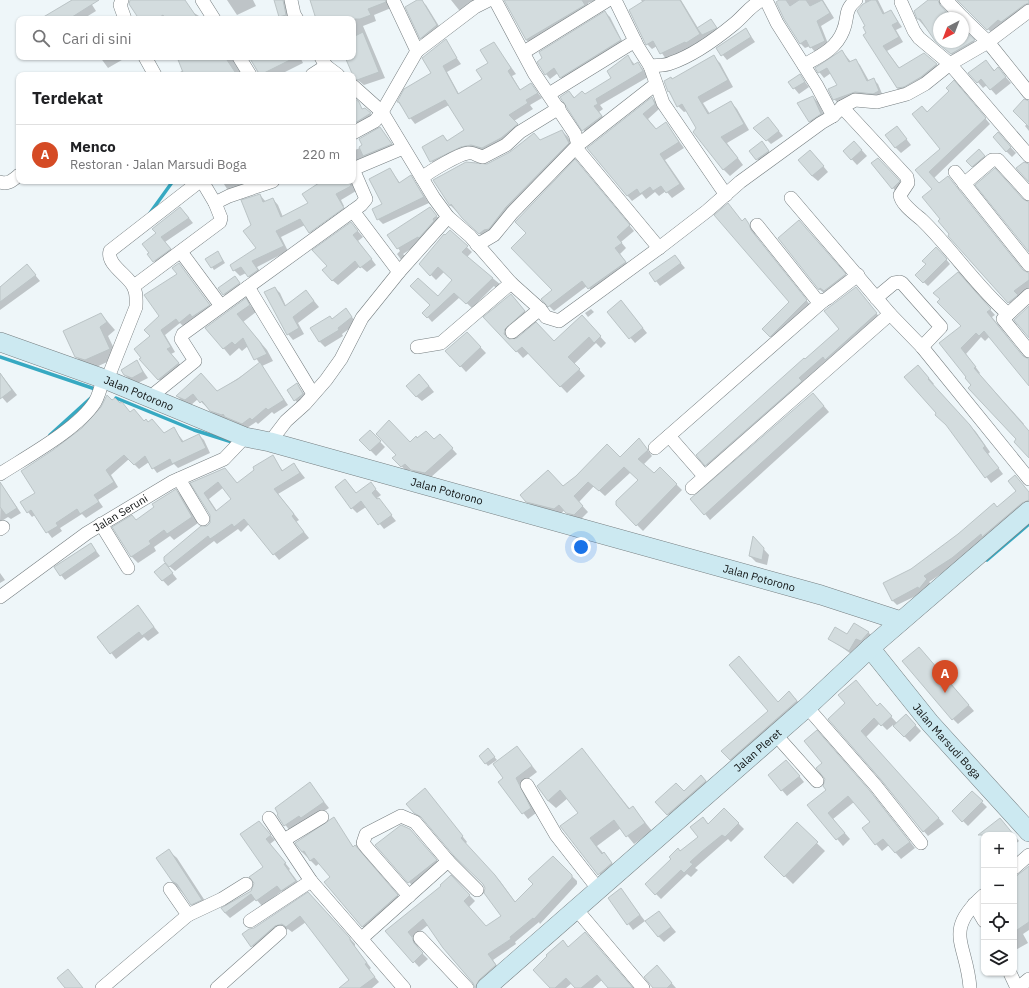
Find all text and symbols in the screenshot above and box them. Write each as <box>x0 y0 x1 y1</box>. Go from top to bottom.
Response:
north arrow <box>933 12 969 48</box>
search box <box>16 16 356 60</box>
icon: search <box>30 27 52 49</box>
text: Cari di sini <box>62 29 131 48</box>
text: Terdekat <box>32 87 103 109</box>
text: Menco <box>70 137 116 156</box>
text: A <box>41 146 49 163</box>
text: 220 m <box>302 146 340 163</box>
text: Restoran · Jalan Marsudi Boga <box>70 156 247 173</box>
street label: Jalan Potorono <box>102 372 176 414</box>
street label: Jalan Potorono <box>409 474 485 508</box>
street label: Jalan Seruni <box>91 491 150 535</box>
your location <box>571 537 591 557</box>
street label: Jalan Potorono <box>721 561 797 595</box>
pin: A <box>932 660 958 693</box>
street label: Jalan Marsudi Boga <box>910 700 984 782</box>
street label: Jalan Pleret <box>731 725 784 775</box>
map controls <box>981 832 1017 976</box>
button: + <box>981 832 1017 868</box>
button: − <box>981 868 1017 904</box>
button: locate <box>981 904 1017 940</box>
button: layers <box>981 940 1017 976</box>

